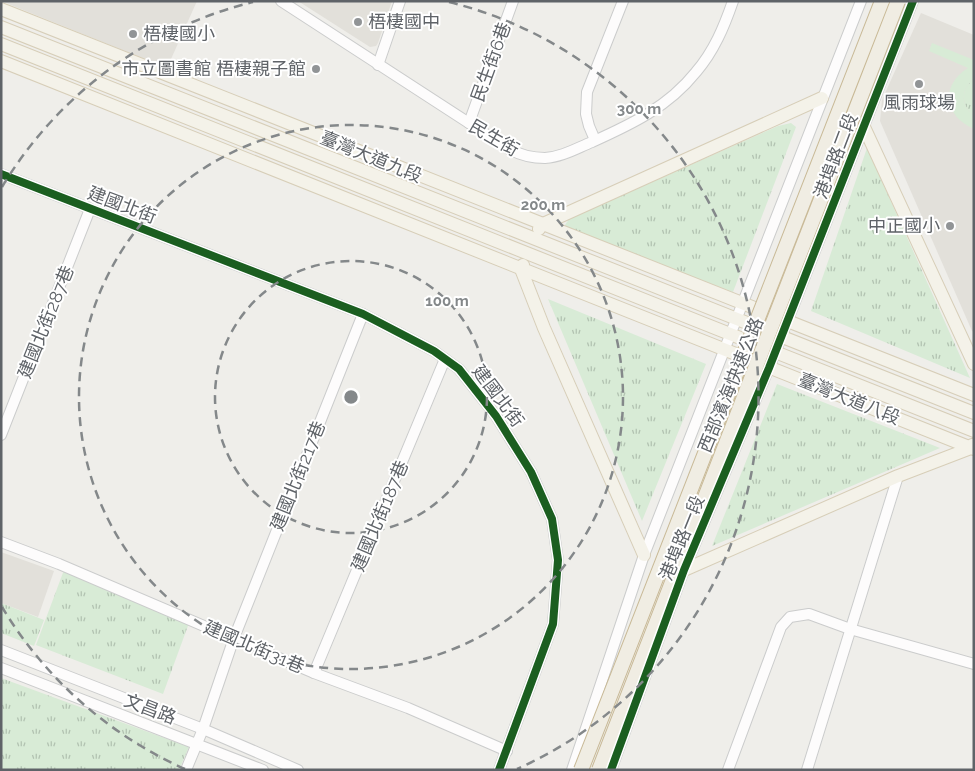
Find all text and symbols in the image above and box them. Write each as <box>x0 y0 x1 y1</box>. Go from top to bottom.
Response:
place label: 梧棲國中 <box>368 11 440 32</box>
marker: 梧棲國中 <box>352 16 364 28</box>
street label: 民生街6巷 <box>466 19 515 104</box>
place label: 梧棲國小 <box>143 23 215 44</box>
marker: 梧棲國小 <box>127 28 139 40</box>
place label: 市立圖書館 梧棲親子館 <box>121 58 306 79</box>
marker: 市立圖書館 梧棲親子館 <box>310 63 322 75</box>
marker: 風雨球場 <box>913 78 925 90</box>
place label: 風雨球場 <box>883 92 955 113</box>
text: 300 m <box>617 100 661 118</box>
street label: 港埠路二段 <box>810 110 861 202</box>
street label: 民生街 <box>466 115 523 160</box>
street label: 臺灣大道九段 <box>317 127 425 187</box>
street label: 建國北街 <box>85 182 160 227</box>
text: 200 m <box>521 196 565 214</box>
place label: 中正國小 <box>868 215 940 236</box>
marker: 中正國小 <box>944 220 956 232</box>
street label: 建國北街287巷 <box>13 262 78 381</box>
text: 100 m <box>425 292 469 310</box>
street label: 西部濱海快速公路 <box>694 314 767 456</box>
street label: 建國北街 <box>468 361 528 431</box>
street label: 臺灣大道八段 <box>795 369 903 429</box>
centre of rings <box>342 388 360 406</box>
street label: 建國北街217巷 <box>266 418 329 534</box>
street label: 建國北街187巷 <box>347 457 412 574</box>
street label: 港埠路一段 <box>655 492 708 583</box>
street label: 建國北街31巷 <box>201 616 308 677</box>
street label: 文昌路 <box>121 689 179 728</box>

